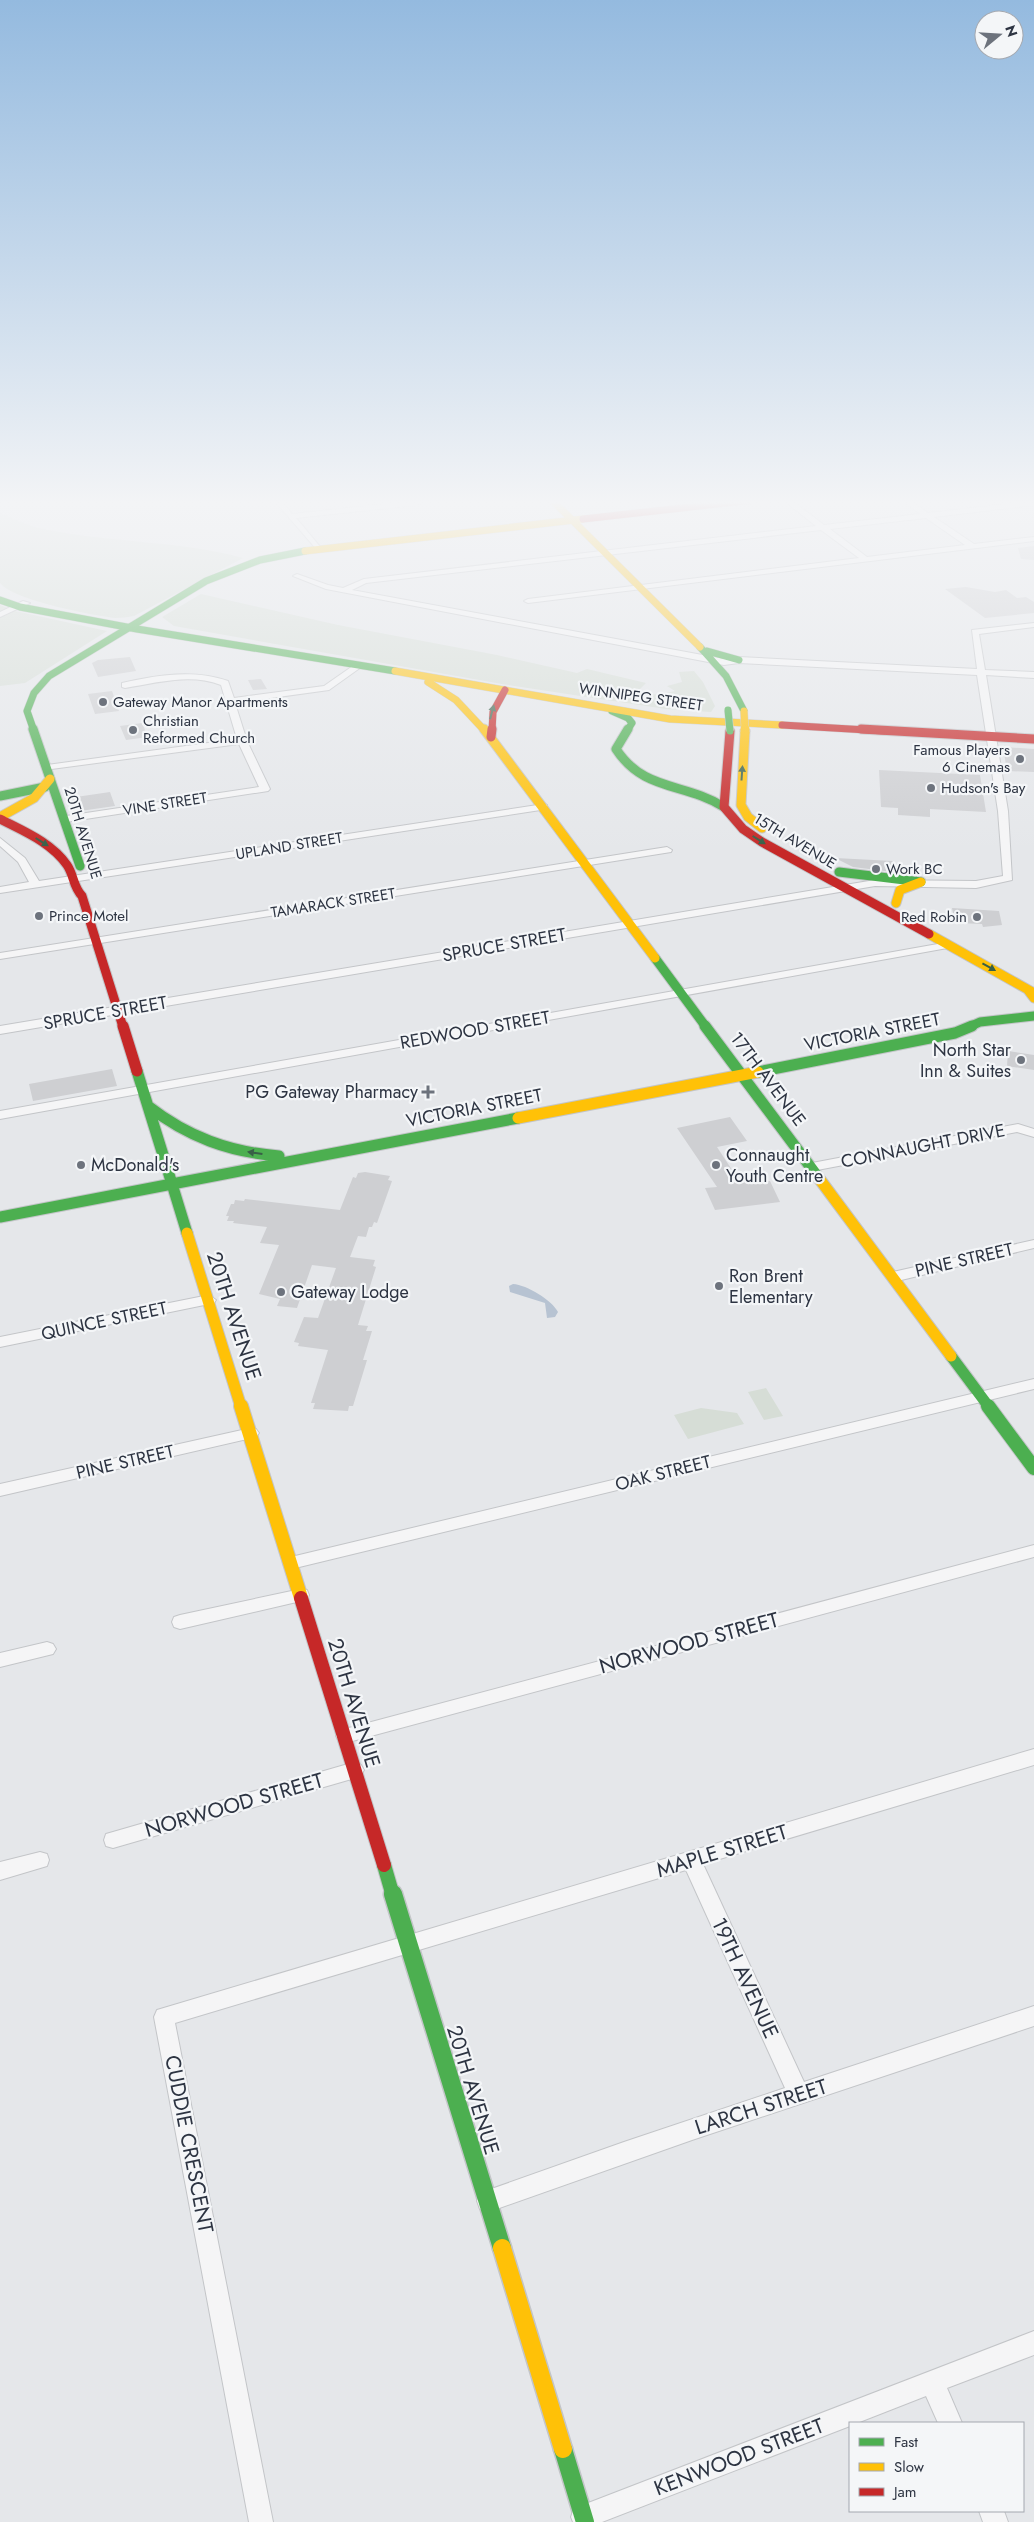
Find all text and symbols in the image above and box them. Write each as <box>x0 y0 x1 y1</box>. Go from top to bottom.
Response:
north arrow <box>974 10 1024 60</box>
text: N <box>1000 23 1023 39</box>
street label: WINNIPEG STREET <box>578 677 705 717</box>
place label: Gateway Manor Apartments <box>113 691 288 713</box>
marker: Gateway Manor Apartments <box>97 696 109 708</box>
one-way arrow <box>489 704 497 719</box>
place label: Christian Reformed Church <box>143 710 255 749</box>
marker: Christian Reformed Church <box>127 724 139 736</box>
place label: Famous Players 6 Cinemas <box>913 739 1010 778</box>
marker: Famous Players 6 Cinemas <box>1014 753 1026 765</box>
one-way arrow <box>739 764 747 780</box>
place label: Hudson's Bay <box>941 777 1026 799</box>
marker: Hudson's Bay <box>925 782 937 794</box>
street label: 20TH AVENUE <box>59 784 107 882</box>
street label: VINE STREET <box>121 786 209 822</box>
street label: 15TH AVENUE <box>749 808 841 874</box>
street label: UPLAND STREET <box>234 827 344 865</box>
one-way arrow <box>753 836 766 845</box>
one-way arrow <box>36 837 49 847</box>
place label: Work BC <box>886 858 943 880</box>
marker: Work BC <box>870 863 882 875</box>
street label: TAMARACK STREET <box>269 882 397 924</box>
place label: Prince Motel <box>49 905 128 927</box>
place label: Red Robin <box>901 906 967 928</box>
marker: Prince Motel <box>33 910 45 922</box>
marker: Red Robin <box>971 911 983 923</box>
street label: SPRUCE STREET <box>440 921 569 969</box>
one-way arrow <box>982 963 995 972</box>
street label: SPRUCE STREET <box>41 989 170 1037</box>
street label: REDWOOD STREET <box>398 1004 553 1056</box>
street label: VICTORIA STREET <box>802 1006 943 1058</box>
street label: 17TH AVENUE <box>724 1026 812 1132</box>
place label: North Star Inn & Suites <box>920 1037 1012 1084</box>
marker: North Star Inn & Suites <box>1015 1054 1027 1066</box>
place label: PG Gateway Pharmacy <box>245 1079 418 1105</box>
street label: VICTORIA STREET <box>404 1082 545 1134</box>
marker: PG Gateway Pharmacy <box>422 1086 434 1098</box>
street label: CONNAUGHT DRIVE <box>839 1117 1007 1175</box>
place label: Connaught Youth Centre <box>726 1142 823 1189</box>
one-way arrow <box>247 1149 263 1157</box>
place label: McDonald's <box>91 1152 179 1178</box>
marker: McDonald's <box>75 1159 87 1171</box>
marker: Connaught Youth Centre <box>710 1159 722 1171</box>
street label: PINE STREET <box>912 1236 1016 1284</box>
street label: 20TH AVENUE <box>199 1248 269 1384</box>
place label: Ron Brent Elementary <box>729 1263 813 1310</box>
place label: Gateway Lodge <box>291 1279 409 1305</box>
marker: Ron Brent Elementary <box>713 1280 725 1292</box>
marker: Gateway Lodge <box>275 1286 287 1298</box>
street label: QUINCE STREET <box>39 1295 170 1347</box>
street label: PINE STREET <box>73 1438 177 1486</box>
street label: OAK STREET <box>612 1448 714 1497</box>
street label: NORWOOD STREET <box>596 1605 782 1681</box>
street label: 20TH AVENUE <box>320 1635 388 1771</box>
street label: NORWOOD STREET <box>141 1765 327 1845</box>
street label: MAPLE STREET <box>653 1817 791 1885</box>
street label: 19TH AVENUE <box>704 1913 786 2043</box>
street label: 20TH AVENUE <box>439 2022 507 2158</box>
street label: CUDDIE CRESCENT <box>157 2053 221 2236</box>
street label: LARCH STREET <box>691 2071 831 2142</box>
street label: KENWOOD STREET <box>650 2411 829 2503</box>
legend <box>849 2422 1024 2512</box>
text: Fast <box>894 2431 918 2453</box>
text: Slow <box>894 2456 925 2478</box>
text: Jam <box>892 2481 917 2503</box>

